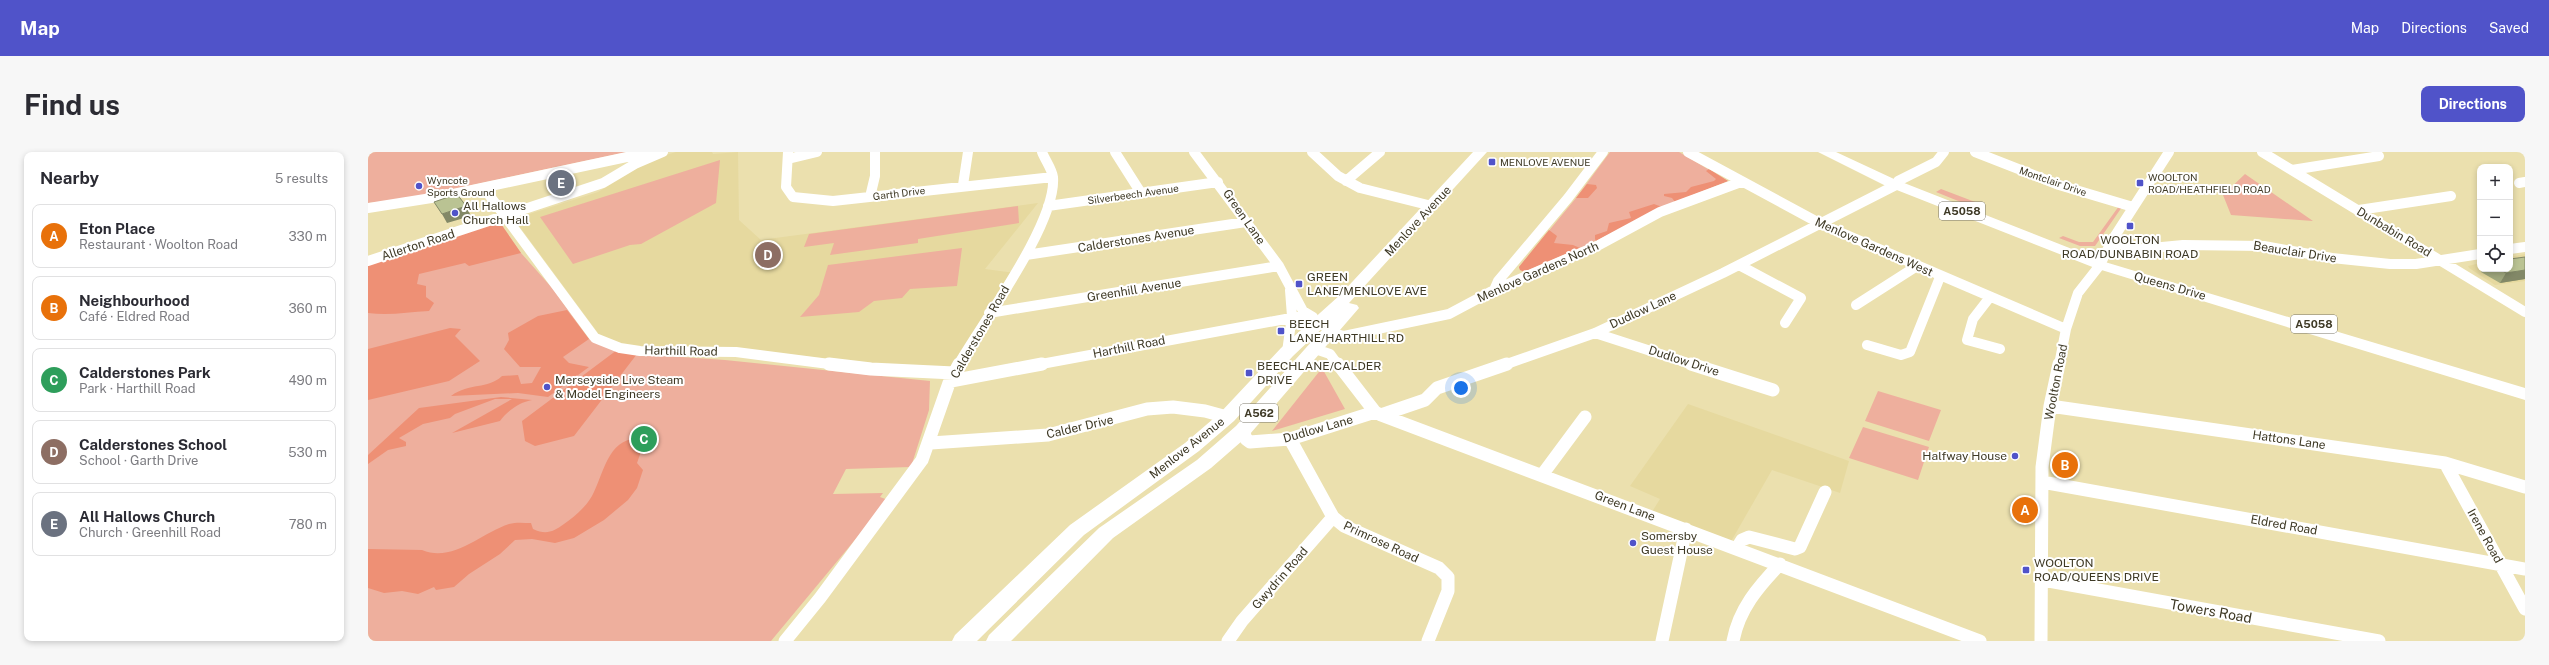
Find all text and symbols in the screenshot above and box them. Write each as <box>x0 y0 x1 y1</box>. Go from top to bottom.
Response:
text: Map <box>20 17 60 39</box>
text: Map <box>2351 20 2379 36</box>
text: Directions <box>2401 20 2467 36</box>
text: Saved <box>2489 20 2529 36</box>
button: Directions <box>2421 86 2525 122</box>
text: Find us <box>24 88 120 121</box>
place label: MENLOVE AVENUE <box>1500 156 1590 168</box>
marker: MENLOVE AVENUE <box>1487 157 1497 167</box>
street label: Montclair Drive <box>2018 164 2089 198</box>
map controls <box>2477 164 2513 272</box>
button: + <box>2477 164 2513 200</box>
text: Nearby <box>40 168 99 188</box>
pin: E <box>548 168 574 198</box>
text: 5 results <box>275 171 328 186</box>
place label: WOOLTON ROAD/HEATHFIELD ROAD <box>2148 171 2271 195</box>
place label: Wyncote Sports Ground <box>427 174 495 198</box>
marker: WOOLTON ROAD/HEATHFIELD ROAD <box>2135 178 2145 188</box>
marker: Wyncote Sports Ground <box>414 181 424 191</box>
street label: Silverbeech Avenue <box>1087 182 1180 206</box>
street label: Menlove Avenue <box>1382 183 1454 259</box>
street label: Garth Drive <box>872 184 926 202</box>
street label: Green Lane <box>1220 187 1268 247</box>
place label: All Hallows Church Hall <box>463 199 529 227</box>
button: − <box>2477 200 2513 236</box>
road number: A5058 <box>1939 202 1985 220</box>
street label: Dunbabin Road <box>2354 204 2434 260</box>
marker: All Hallows Church Hall <box>450 208 460 218</box>
street label: Menlove Gardens West <box>1813 215 1935 279</box>
text: Eton Place <box>79 220 155 237</box>
marker: WOOLTON ROAD/DUNBABIN ROAD <box>2125 221 2135 231</box>
street label: Calderstones Avenue <box>1077 223 1195 255</box>
street label: Allerton Road <box>380 227 456 263</box>
text: A <box>49 229 59 244</box>
text: 330 m <box>288 229 327 244</box>
place label: WOOLTON ROAD/DUNBABIN ROAD <box>2062 233 2198 261</box>
button: locate <box>2477 236 2513 272</box>
text: Restaurant · Woolton Road <box>79 237 238 252</box>
street label: Beauclair Drive <box>2252 238 2338 266</box>
street label: Menlove Gardens North <box>1475 239 1601 305</box>
pin: D <box>755 240 781 270</box>
street label: Queens Drive <box>2132 269 2208 303</box>
place label: GREEN LANE/MENLOVE AVE <box>1307 270 1427 298</box>
street label: Greenhill Avenue <box>1086 276 1182 304</box>
marker: GREEN LANE/MENLOVE AVE <box>1294 279 1304 289</box>
street label: Calderstones Road <box>948 283 1012 381</box>
street label: Dudlow Lane <box>1607 288 1679 332</box>
text: Neighbourhood <box>79 292 190 309</box>
text: B <box>50 301 58 316</box>
text: 360 m <box>289 301 327 316</box>
text: Café · Eldred Road <box>79 309 190 324</box>
road number: A5058 <box>2291 315 2337 333</box>
place label: BEECH LANE/HARTHILL RD <box>1289 317 1404 345</box>
marker: BEECH LANE/HARTHILL RD <box>1276 326 1286 336</box>
street label: Harthill Road <box>1092 333 1166 361</box>
street label: Harthill Road <box>644 343 718 359</box>
street label: Dudlow Drive <box>1647 343 1721 379</box>
street label: Woolton Road <box>2042 343 2070 421</box>
place label: BEECHLANE/CALDER DRIVE <box>1257 359 1381 387</box>
text: Calderstones Park <box>79 364 211 381</box>
marker: BEECHLANE/CALDER DRIVE <box>1244 368 1254 378</box>
text: C <box>49 373 59 388</box>
text: 490 m <box>288 373 327 388</box>
place label: Merseyside Live Steam & Model Engineers <box>555 373 683 401</box>
your location <box>1451 378 1471 398</box>
text: Park · Harthill Road <box>79 381 195 396</box>
marker: Merseyside Live Steam & Model Engineers <box>542 382 552 392</box>
road number: A562 <box>1240 404 1278 422</box>
street label: Calder Drive <box>1045 412 1115 442</box>
street label: Dudlow Lane <box>1282 412 1355 446</box>
street label: Menlove Avenue <box>1147 414 1227 482</box>
pin: C <box>631 424 657 454</box>
street label: Hattons Lane <box>2251 428 2327 452</box>
text: Calderstones School <box>79 436 227 453</box>
text: D <box>49 445 59 460</box>
text: 530 m <box>288 445 327 460</box>
place label: Halfway House <box>1922 449 2007 463</box>
pin: B <box>2052 450 2078 480</box>
marker: Halfway House <box>2010 451 2020 461</box>
text: School · Garth Drive <box>79 453 198 468</box>
street label: Green Lane <box>1593 488 1658 524</box>
pin: A <box>2012 495 2038 525</box>
street label: Irene Road <box>2464 506 2506 566</box>
text: All Hallows Church <box>79 508 215 525</box>
street label: Eldred Road <box>2249 512 2319 538</box>
text: E <box>50 517 58 532</box>
text: 780 m <box>289 517 327 532</box>
street label: Primrose Road <box>1341 518 1421 566</box>
text: Church · Greenhill Road <box>79 525 221 540</box>
place label: Somersby Guest House <box>1641 529 1713 557</box>
marker: Somersby Guest House <box>1628 538 1638 548</box>
street label: Gwydrin Road <box>1249 544 1311 612</box>
place label: WOOLTON ROAD/QUEENS DRIVE <box>2034 556 2159 584</box>
marker: WOOLTON ROAD/QUEENS DRIVE <box>2021 565 2031 575</box>
street label: Towers Road <box>2169 596 2253 626</box>

